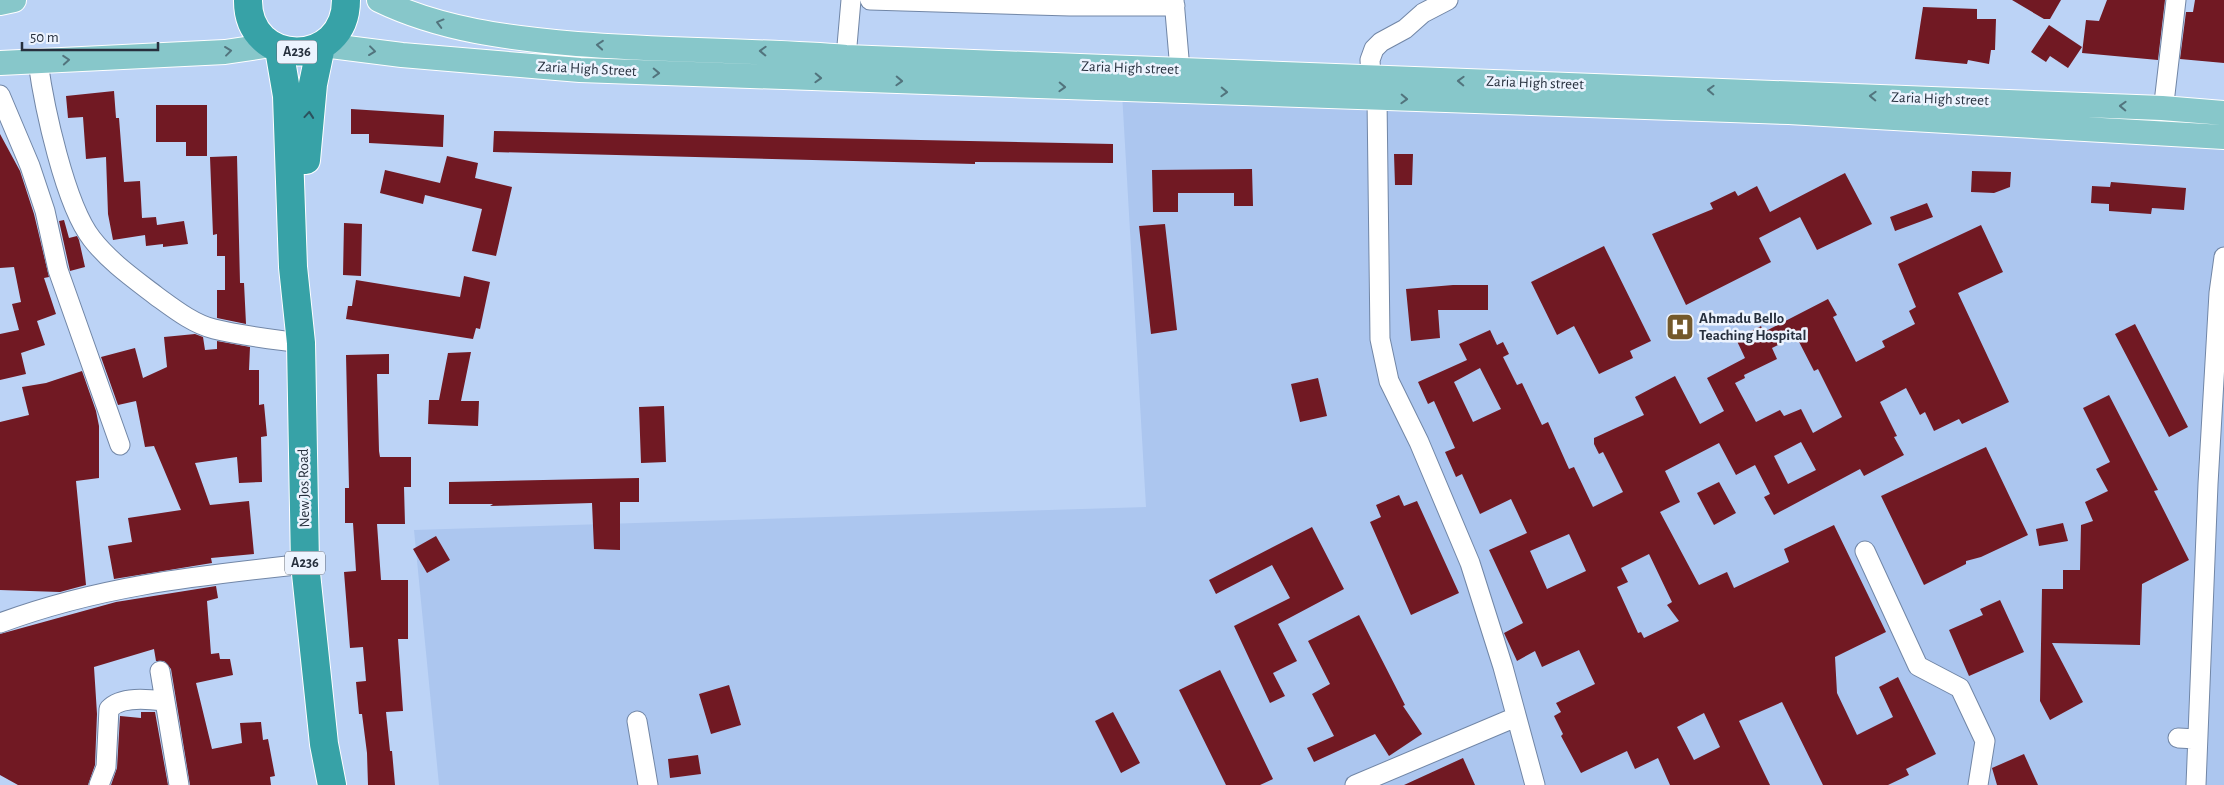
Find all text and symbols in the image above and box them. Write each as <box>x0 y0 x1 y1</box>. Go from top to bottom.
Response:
one-way arrow <box>436 18 444 28</box>
scale bar <box>22 20 159 52</box>
text: 50 m <box>30 30 59 45</box>
one-way arrow <box>596 40 604 51</box>
road number: A236 <box>277 41 317 64</box>
one-way arrow <box>368 45 376 56</box>
one-way arrow <box>225 46 233 57</box>
one-way arrow <box>758 46 766 56</box>
one-way arrow <box>62 54 70 65</box>
street label: Zaria High Street <box>537 59 637 79</box>
street label: Zaria High street <box>1081 59 1179 77</box>
one-way arrow <box>652 67 660 78</box>
one-way arrow <box>815 73 823 83</box>
street label: Zaria High street <box>1486 74 1584 92</box>
one-way arrow <box>896 75 904 86</box>
one-way arrow <box>1457 75 1465 86</box>
one-way arrow <box>1058 81 1066 92</box>
one-way arrow <box>1707 85 1714 95</box>
one-way arrow <box>1221 87 1229 98</box>
street label: Zaria High street <box>1891 90 1989 108</box>
one-way arrow <box>1869 91 1877 102</box>
one-way arrow <box>1400 94 1408 104</box>
one-way arrow <box>2119 101 2127 112</box>
one-way arrow <box>303 111 314 119</box>
place label: Ahmadu Bello Teaching Hospital <box>1699 311 1806 343</box>
hospital icon: Ahmadu Bello Teaching Hospital <box>1665 312 1695 342</box>
street label: New Jos Road <box>296 448 312 528</box>
road number: A236 <box>285 552 325 574</box>

